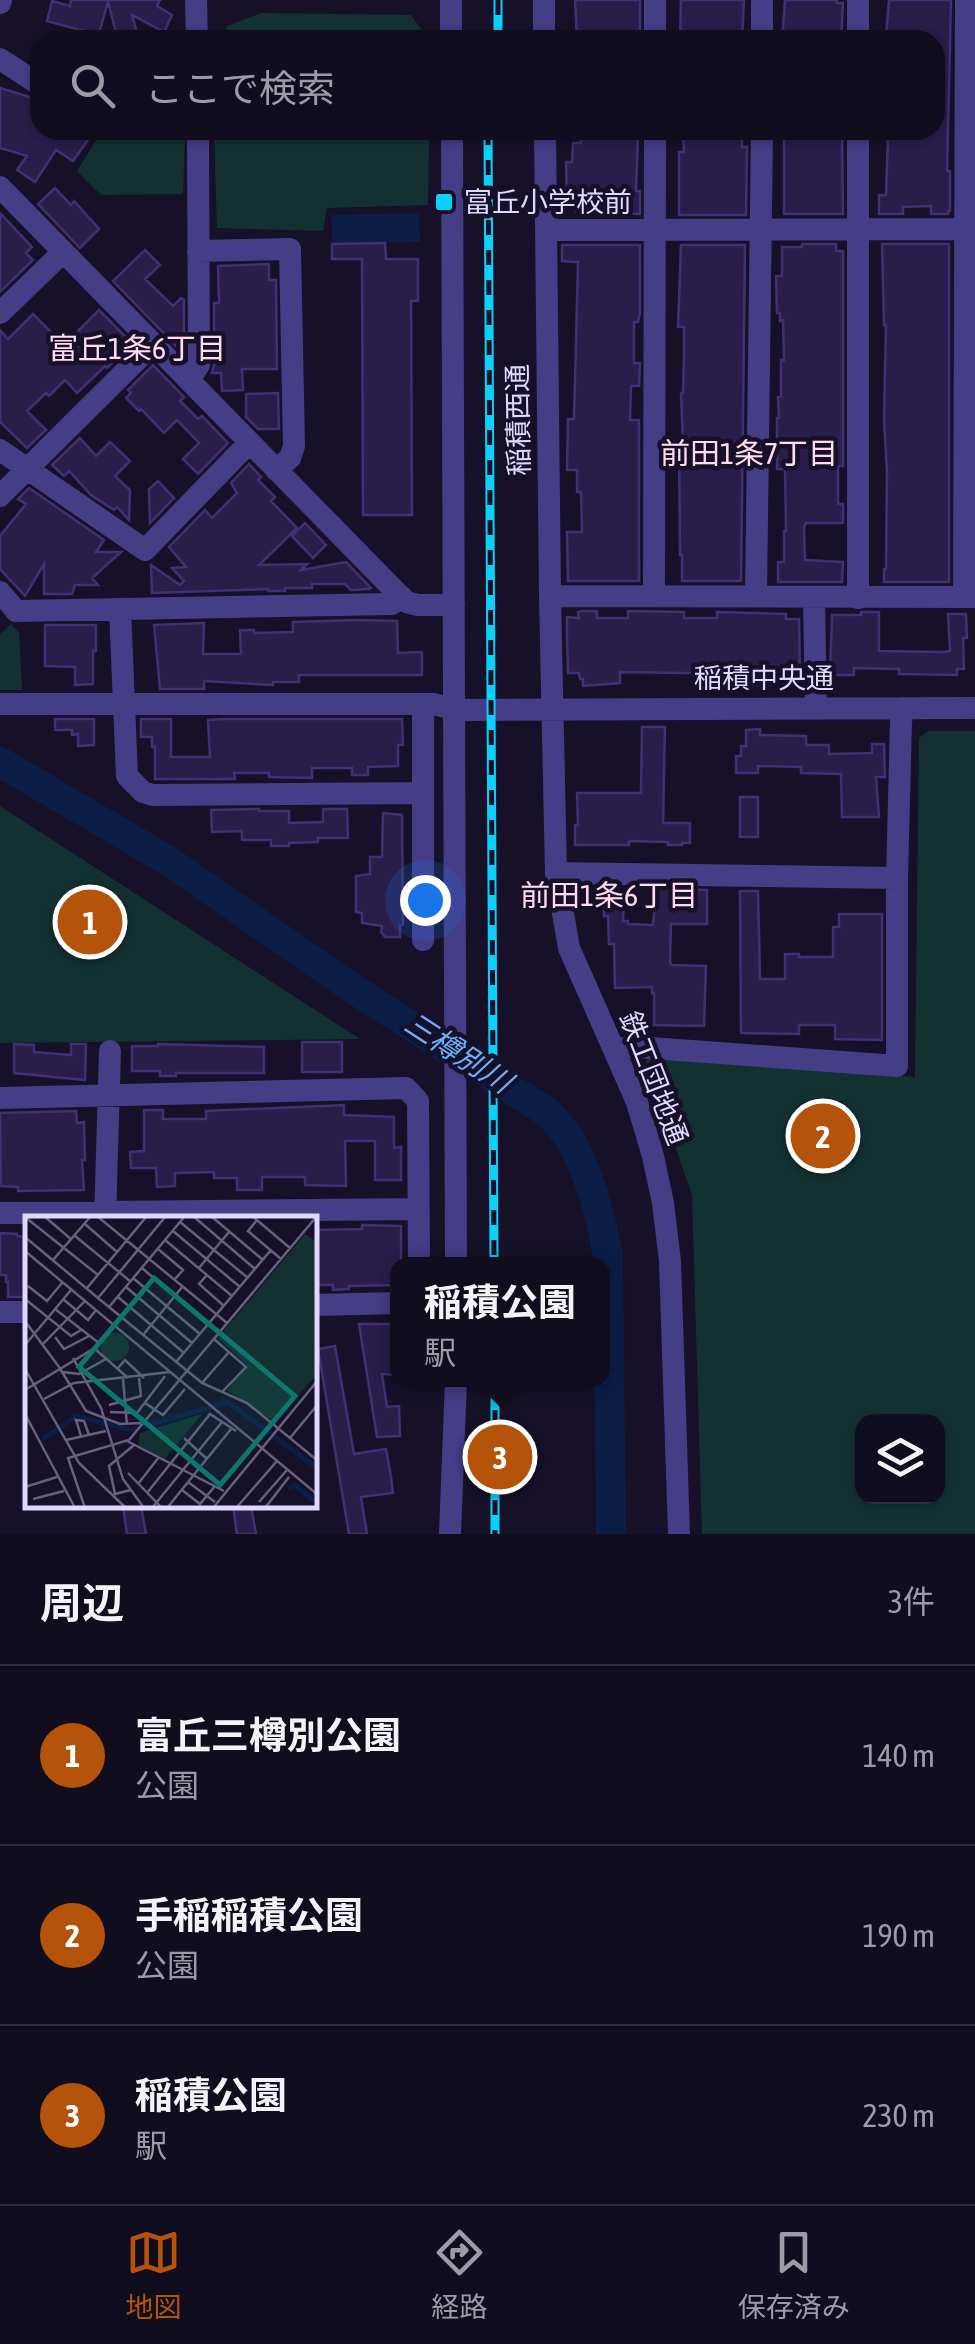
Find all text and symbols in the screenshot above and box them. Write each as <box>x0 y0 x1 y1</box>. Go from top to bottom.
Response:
search box <box>30 30 945 140</box>
icon: search <box>65 58 120 113</box>
text: ここで検索 <box>145 67 335 110</box>
place label: 富丘小学校前 <box>464 186 632 218</box>
marker: 富丘小学校前 <box>433 191 455 213</box>
district label: 富丘1条6丁目 <box>48 331 226 365</box>
street label: 稲積西通 <box>501 364 535 476</box>
district label: 前田1条7丁目 <box>660 436 838 470</box>
street label: 稲積中央通 <box>694 662 834 694</box>
your location <box>400 875 451 926</box>
district label: 前田1条6丁目 <box>520 878 698 912</box>
pin: 1 <box>58 884 122 960</box>
water label: 三樽別川 <box>399 1005 521 1101</box>
street label: 鉄工団地通 <box>614 1007 694 1149</box>
pin: 2 <box>790 1098 856 1174</box>
inset map <box>25 1216 318 1509</box>
popup <box>390 1257 610 1387</box>
text: 稲積公園 <box>424 1281 576 1324</box>
text: 駅 <box>424 1334 456 1371</box>
map controls <box>855 1414 945 1504</box>
button: layers <box>855 1414 945 1504</box>
pin: 3 <box>468 1420 532 1494</box>
text: 周辺 <box>40 1579 124 1627</box>
text: 3件 <box>888 1583 935 1620</box>
text: 富丘三樽別公園 <box>135 1714 401 1757</box>
text: 1 <box>65 1737 80 1774</box>
text: 140 m <box>862 1737 935 1774</box>
text: 公園 <box>135 1767 199 1804</box>
text: 手稲稲積公園 <box>135 1894 363 1937</box>
text: 2 <box>65 1917 80 1954</box>
text: 190 m <box>862 1917 935 1954</box>
text: 公園 <box>135 1947 199 1984</box>
text: 稲積公園 <box>135 2074 287 2117</box>
text: 3 <box>65 2097 80 2134</box>
text: 230 m <box>862 2097 935 2134</box>
text: 駅 <box>135 2127 167 2164</box>
tab: 地図 <box>125 2225 181 2325</box>
tab: 経路 <box>431 2225 488 2325</box>
tab: 保存済み <box>738 2225 850 2325</box>

